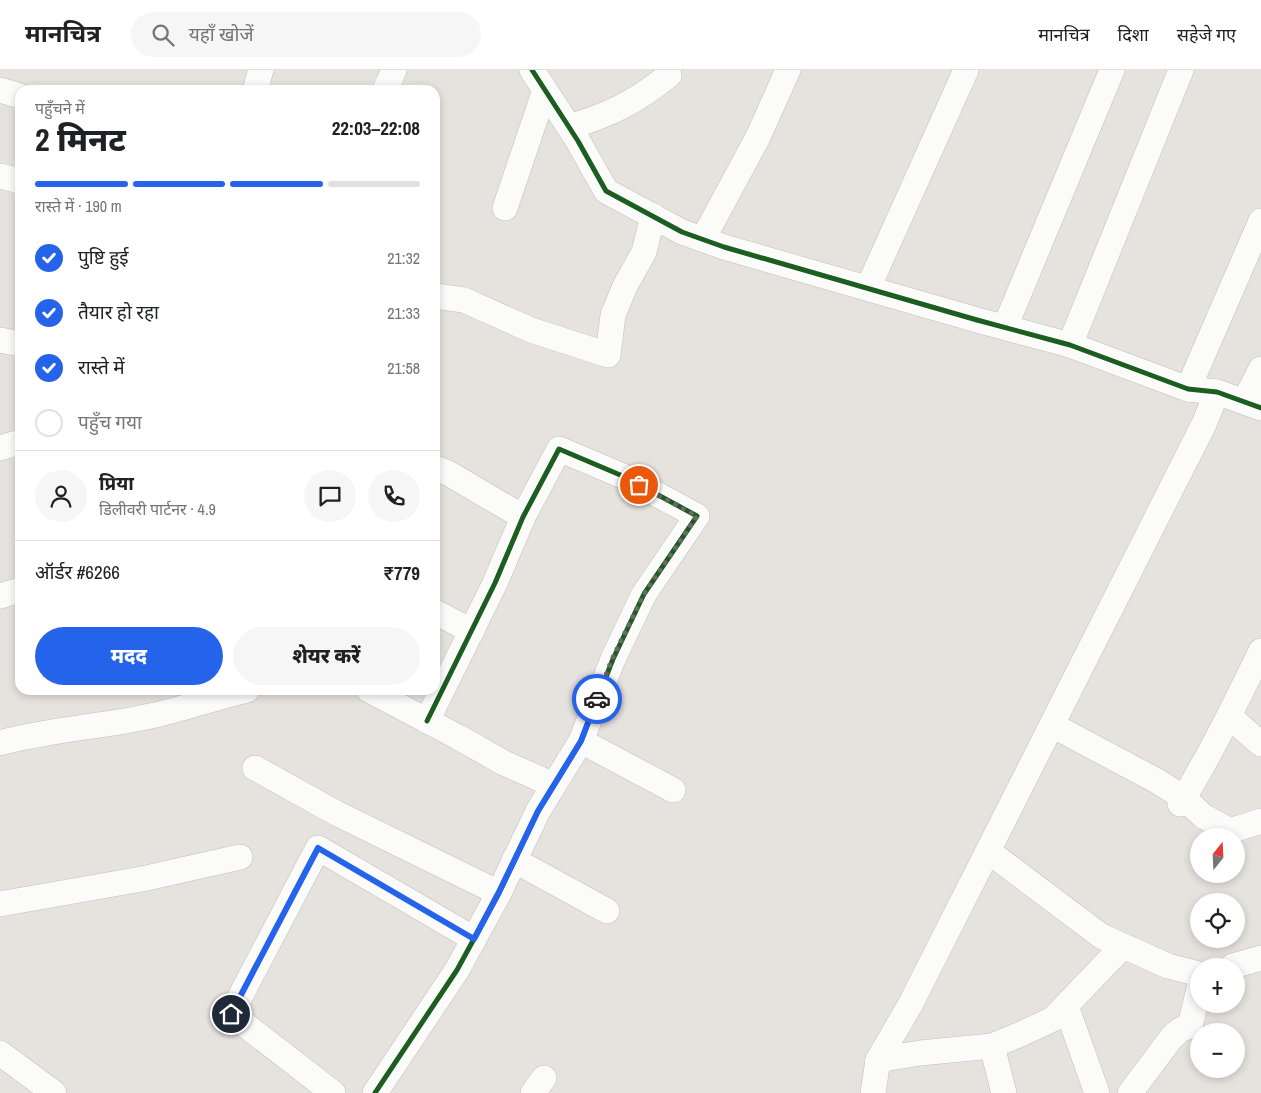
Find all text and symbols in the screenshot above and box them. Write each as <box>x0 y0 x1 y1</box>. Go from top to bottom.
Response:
search box <box>131 12 481 57</box>
text: मानचित्र <box>25 17 101 49</box>
icon: search <box>149 21 177 49</box>
text: यहाँ खोजें <box>189 21 254 47</box>
text: मानचित्र <box>1038 22 1090 47</box>
text: दिशा <box>1118 22 1149 47</box>
text: सहेजे गए <box>1177 22 1236 47</box>
text: पहुँचने में <box>35 97 85 119</box>
text: 22:03–22:08 <box>332 115 420 141</box>
text: 2 मिनट <box>35 118 126 161</box>
text: रास्ते में · 190 m <box>35 195 122 217</box>
icon: check <box>35 244 63 272</box>
text: पुष्टि हुई <box>78 244 129 270</box>
text: 21:32 <box>387 247 420 269</box>
icon: check <box>35 299 63 327</box>
text: तैयार हो रहा <box>78 299 159 325</box>
text: 21:33 <box>387 302 420 324</box>
icon: check <box>35 354 63 382</box>
text: रास्ते में <box>78 354 125 380</box>
text: 21:58 <box>387 357 420 379</box>
text: पहुँच गया <box>78 409 142 435</box>
pin <box>618 464 660 506</box>
button: person <box>35 470 87 522</box>
text: प्रिया <box>99 470 134 496</box>
button: chat <box>304 470 356 522</box>
button: phone <box>368 470 420 522</box>
icon: bag <box>625 471 653 499</box>
text: डिलीवरी पार्टनर · 4.9 <box>99 498 216 520</box>
text: ऑर्डर #6266 <box>35 559 120 585</box>
text: ₹779 <box>383 560 420 586</box>
button: मदद <box>35 627 223 685</box>
button: शेयर करें <box>233 627 420 685</box>
courier <box>572 674 622 724</box>
icon: car <box>583 685 611 713</box>
north arrow <box>1190 828 1245 882</box>
map controls <box>1190 828 1245 1078</box>
button: locate <box>1190 893 1245 948</box>
button: + <box>1190 958 1245 1013</box>
pin <box>210 993 252 1035</box>
icon: home <box>217 1000 245 1028</box>
button: − <box>1190 1023 1245 1078</box>

